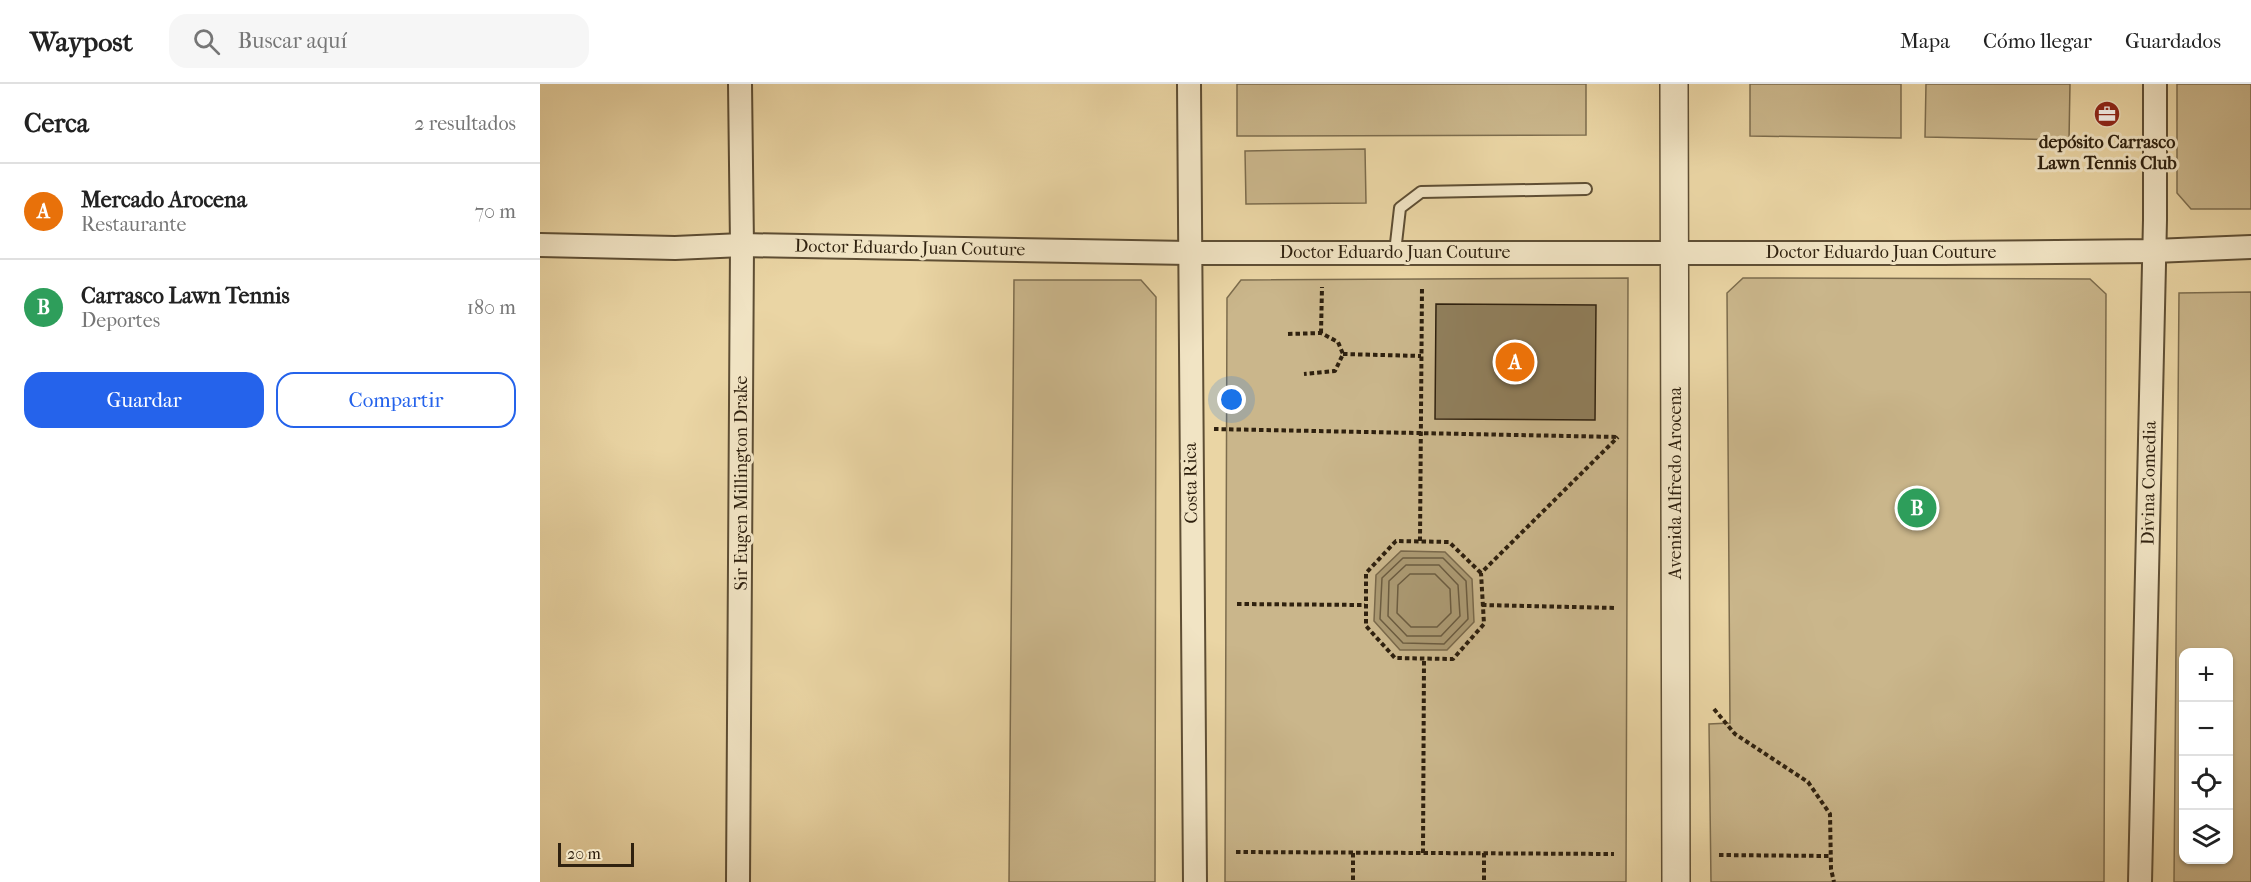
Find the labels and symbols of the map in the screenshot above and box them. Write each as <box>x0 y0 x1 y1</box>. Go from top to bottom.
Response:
office icon: depósito Carrasco Lawn Tennis Club <box>2092 99 2122 129</box>
place label: depósito Carrasco Lawn Tennis Club <box>2037 132 2177 174</box>
street label: Doctor Eduardo Juan Couture <box>794 235 1026 261</box>
street label: Doctor Eduardo Juan Couture <box>1280 242 1510 263</box>
street label: Doctor Eduardo Juan Couture <box>1766 242 1996 263</box>
pin: A <box>1496 340 1534 384</box>
street label: Sir Eugen Millington Drake <box>731 375 752 590</box>
your location <box>1217 385 1246 414</box>
street label: Avenida Alfredo Arocena <box>1665 386 1686 580</box>
street label: Divina Comedia <box>2137 420 2161 545</box>
street label: Costa Rica <box>1180 442 1202 524</box>
pin: B <box>1898 486 1936 530</box>
scale bar <box>558 840 634 868</box>

